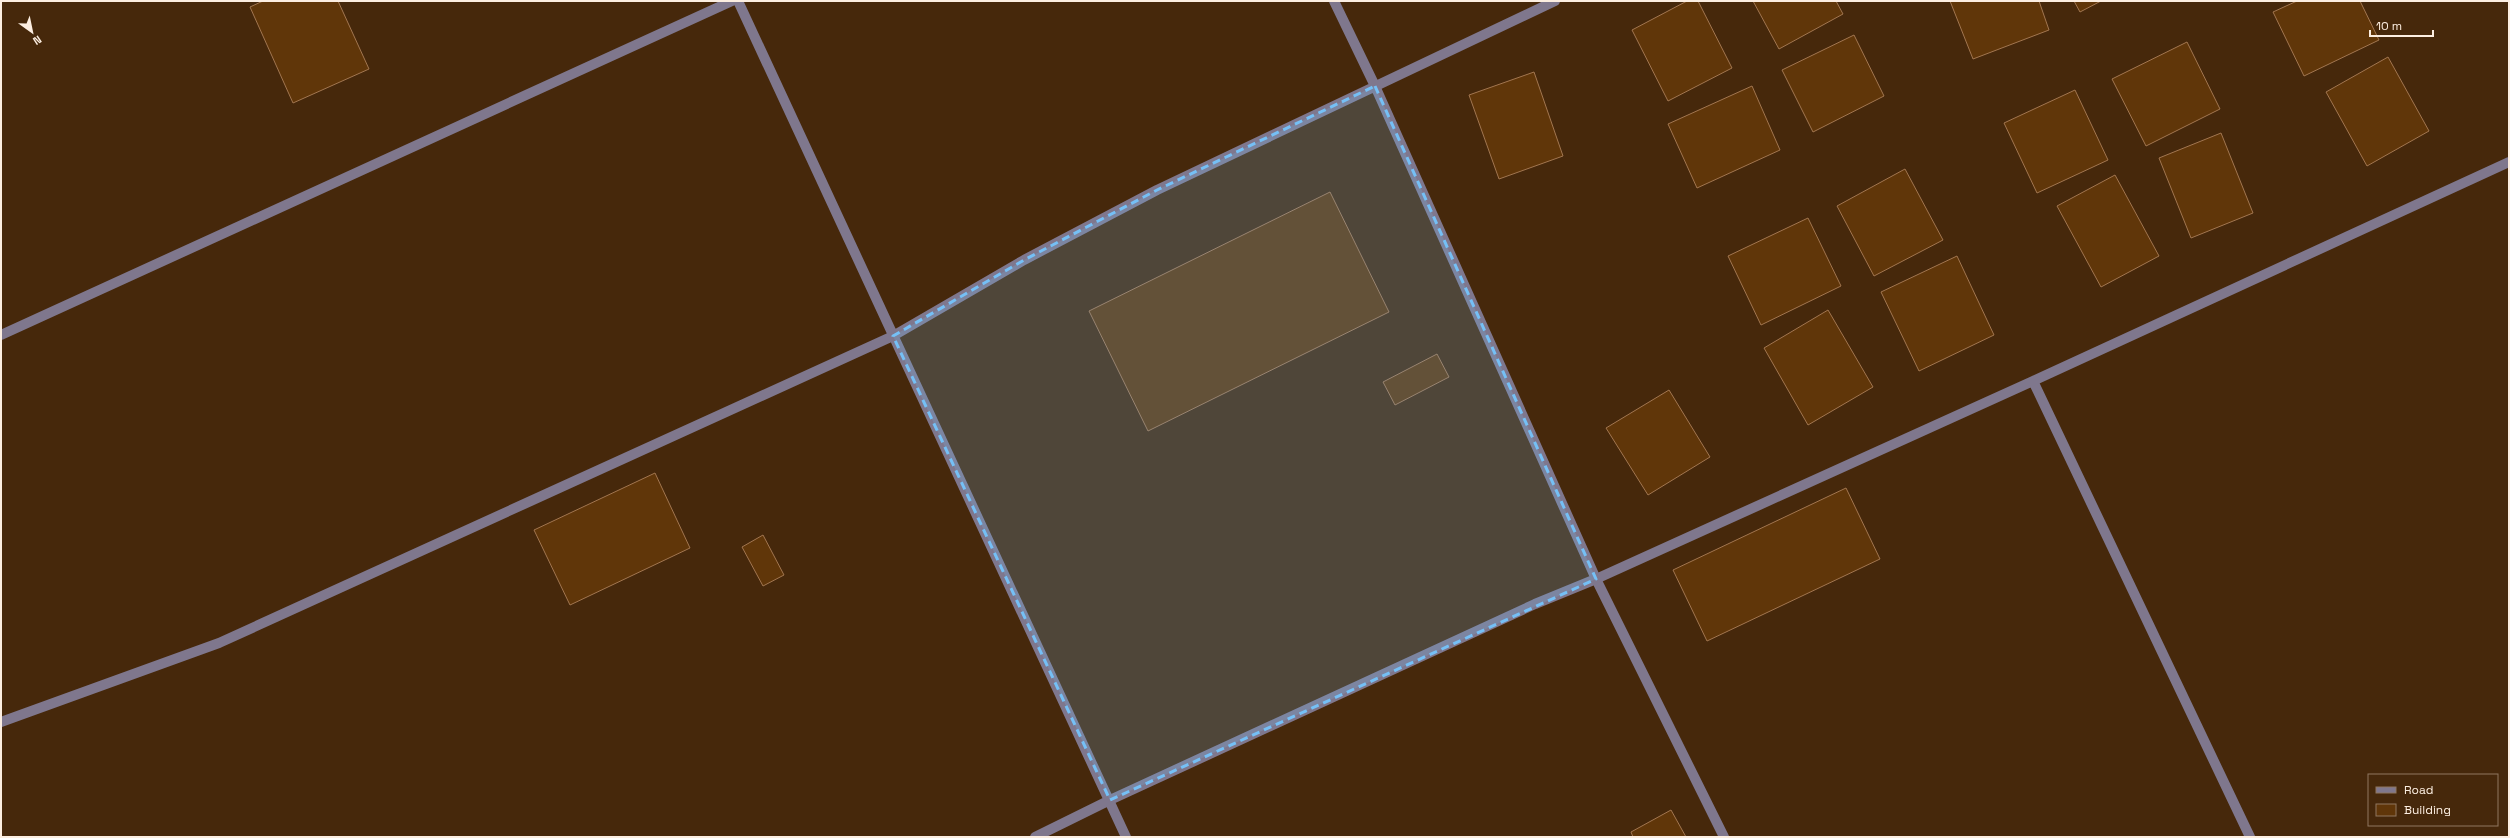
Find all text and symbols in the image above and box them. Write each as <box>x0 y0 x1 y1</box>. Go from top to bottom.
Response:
north arrow <box>12 12 52 52</box>
scale bar <box>2370 12 2433 38</box>
text: 10 m <box>2376 18 2402 34</box>
text: N <box>31 33 44 48</box>
legend <box>2368 774 2498 826</box>
text: Road <box>2404 782 2433 798</box>
text: Building <box>2404 802 2451 818</box>

